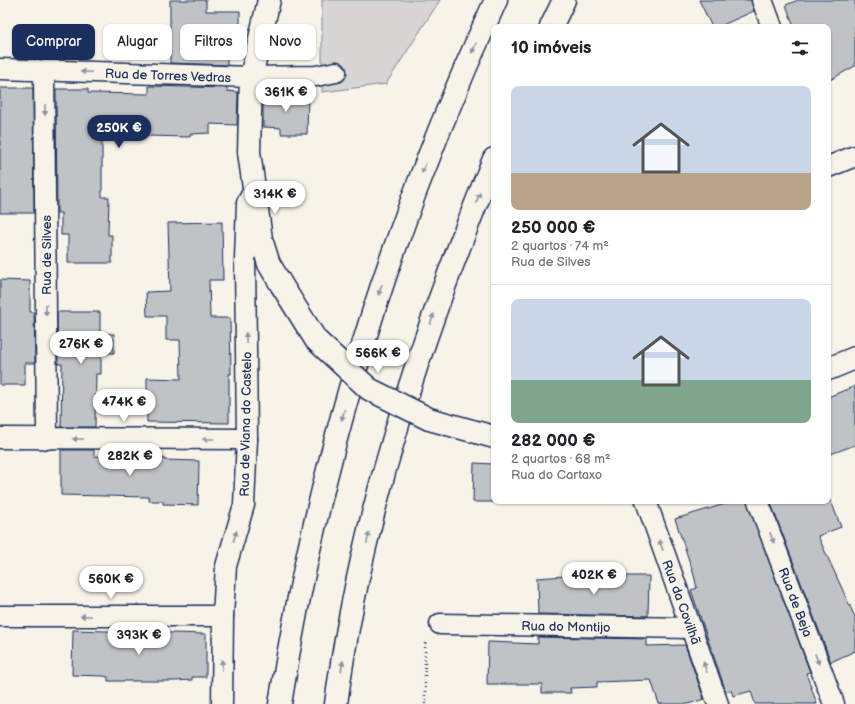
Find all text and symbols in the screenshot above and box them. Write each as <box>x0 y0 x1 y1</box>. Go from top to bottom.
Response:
chip: Comprar <box>12 24 95 60</box>
chip: Alugar <box>103 24 172 60</box>
chip: Filtros <box>180 24 247 60</box>
chip: Novo <box>255 24 316 60</box>
icon: filters <box>789 37 811 59</box>
text: 10 imóveis <box>511 38 591 58</box>
one-way arrow <box>471 43 477 55</box>
street label: Rua de Torres Vedras <box>105 66 232 86</box>
one-way arrow <box>79 69 92 75</box>
pin: 361K € <box>253 79 319 113</box>
text: 361K € <box>264 84 308 100</box>
one-way arrow <box>41 104 48 116</box>
icon: home <box>625 112 697 184</box>
pin: 250K € <box>86 115 152 149</box>
text: 250K € <box>96 120 142 136</box>
one-way arrow <box>420 162 426 174</box>
pin: 314K € <box>242 181 308 215</box>
text: 314K € <box>254 186 296 202</box>
one-way arrow <box>475 192 481 203</box>
street label: Rua de Silves <box>39 215 55 295</box>
text: 250 000 € <box>511 218 595 238</box>
text: 2 quartos · 74 m² <box>511 238 609 254</box>
text: Rua de Silves <box>511 254 591 270</box>
one-way arrow <box>377 285 383 297</box>
one-way arrow <box>43 304 49 317</box>
one-way arrow <box>429 313 435 325</box>
icon: home <box>625 325 697 397</box>
pin: 276K € <box>48 331 114 365</box>
one-way arrow <box>243 331 249 344</box>
text: 276K € <box>59 336 103 352</box>
pin: 566K € <box>345 340 411 374</box>
text: 566K € <box>355 345 401 361</box>
street label: Rua de Viana do Castelo <box>237 351 255 497</box>
pin: 474K € <box>91 389 157 423</box>
text: 474K € <box>102 394 146 410</box>
one-way arrow <box>340 409 346 421</box>
text: 282 000 € <box>511 431 595 451</box>
one-way arrow <box>71 436 84 442</box>
one-way arrow <box>201 436 214 442</box>
pin: 282K € <box>97 443 163 477</box>
text: 282K € <box>107 448 153 464</box>
text: 2 quartos · 68 m² <box>511 451 611 467</box>
text: Rua do Cartaxo <box>511 467 602 483</box>
one-way arrow <box>232 530 238 542</box>
one-way arrow <box>365 532 371 544</box>
one-way arrow <box>769 532 775 544</box>
one-way arrow <box>658 538 664 550</box>
street label: Rua da Covilhã <box>658 558 704 647</box>
pin: 402K € <box>561 562 627 596</box>
street label: Rua de Beja <box>775 565 816 639</box>
pin: 560K € <box>78 566 144 600</box>
text: 402K € <box>571 567 617 583</box>
text: 560K € <box>88 571 134 587</box>
one-way arrow <box>79 613 92 619</box>
street label: Rua do Montijo <box>521 618 611 636</box>
pin: 393K € <box>106 622 172 656</box>
text: 393K € <box>117 627 161 643</box>
one-way arrow <box>815 654 821 666</box>
one-way arrow <box>219 659 226 671</box>
one-way arrow <box>340 659 346 672</box>
one-way arrow <box>702 661 708 673</box>

